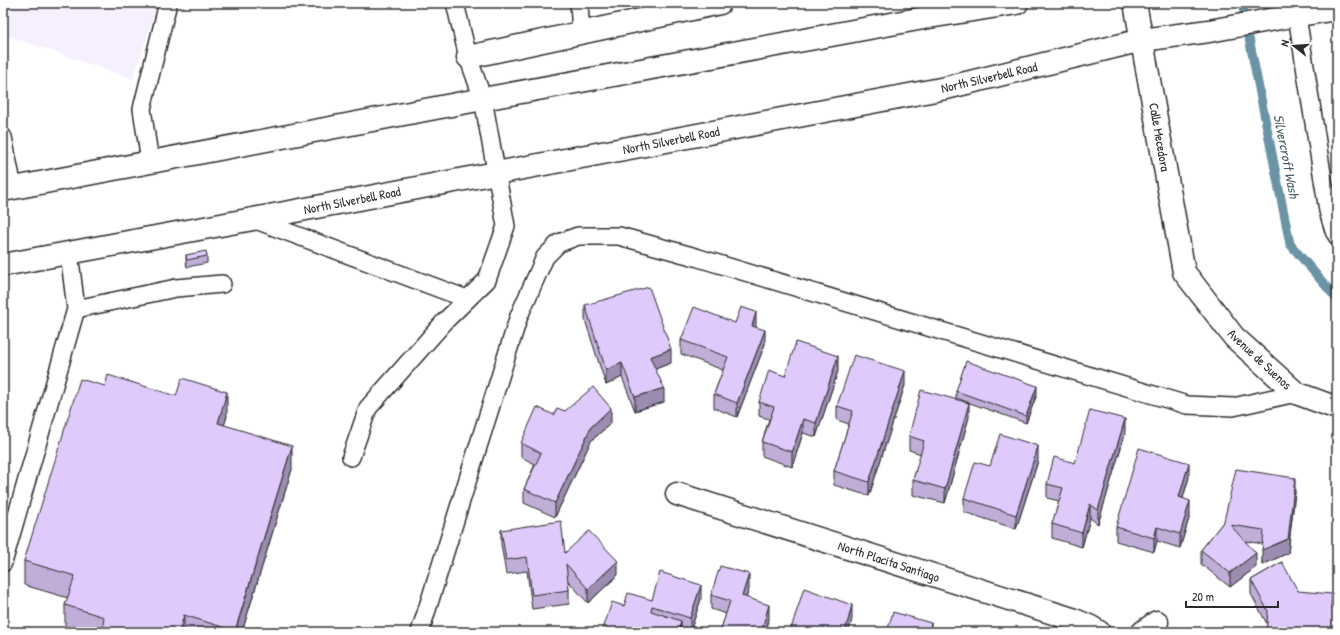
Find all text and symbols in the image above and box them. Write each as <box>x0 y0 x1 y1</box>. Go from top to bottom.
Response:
north arrow <box>1274 26 1314 66</box>
text: N <box>1277 38 1292 48</box>
street label: North Silverbell Road <box>939 57 1039 97</box>
street label: Calle Mecedora <box>1145 101 1175 173</box>
water label: Silvercroft Wash <box>1270 113 1305 201</box>
street label: North Silverbell Road <box>621 122 721 158</box>
street label: North Silverbell Road <box>302 182 402 218</box>
street label: Avenue de Suenos <box>1224 325 1296 393</box>
street label: North Placita Santiago <box>836 536 942 586</box>
scale bar <box>1186 583 1278 609</box>
text: 20 m <box>1192 588 1214 605</box>

